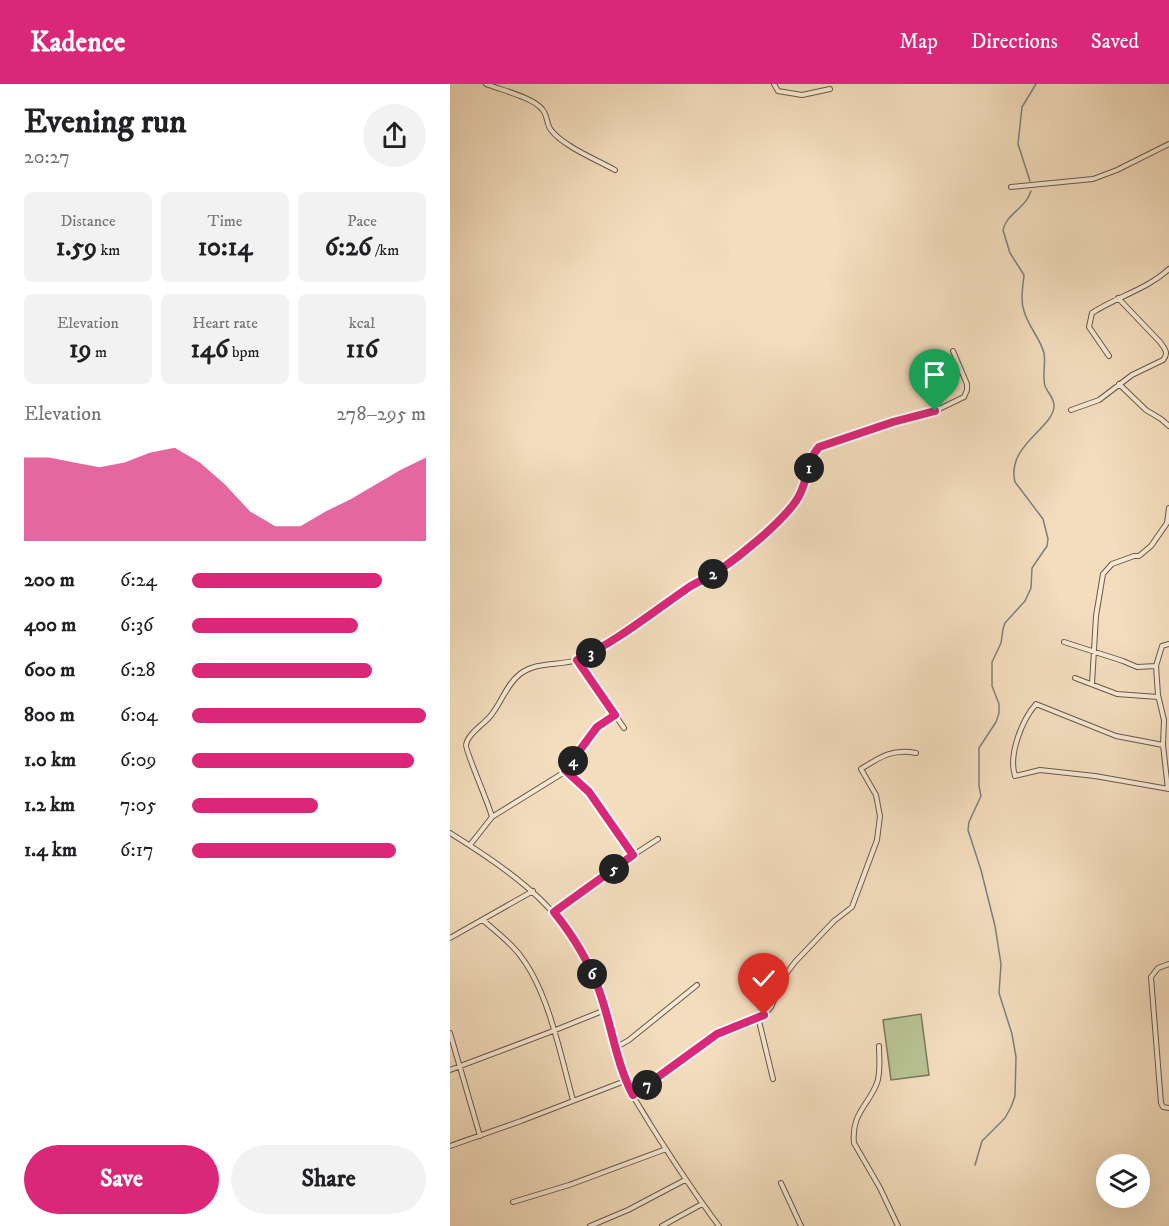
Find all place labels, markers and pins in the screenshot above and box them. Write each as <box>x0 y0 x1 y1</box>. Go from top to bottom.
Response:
pin <box>909 349 960 411</box>
pin: 1 <box>794 453 824 483</box>
pin: 2 <box>698 559 728 589</box>
pin: 3 <box>576 638 606 668</box>
pin: 4 <box>558 746 588 776</box>
pin: 5 <box>599 854 629 884</box>
pin <box>738 953 789 1015</box>
pin: 6 <box>577 959 607 989</box>
pin: 7 <box>632 1070 662 1100</box>

